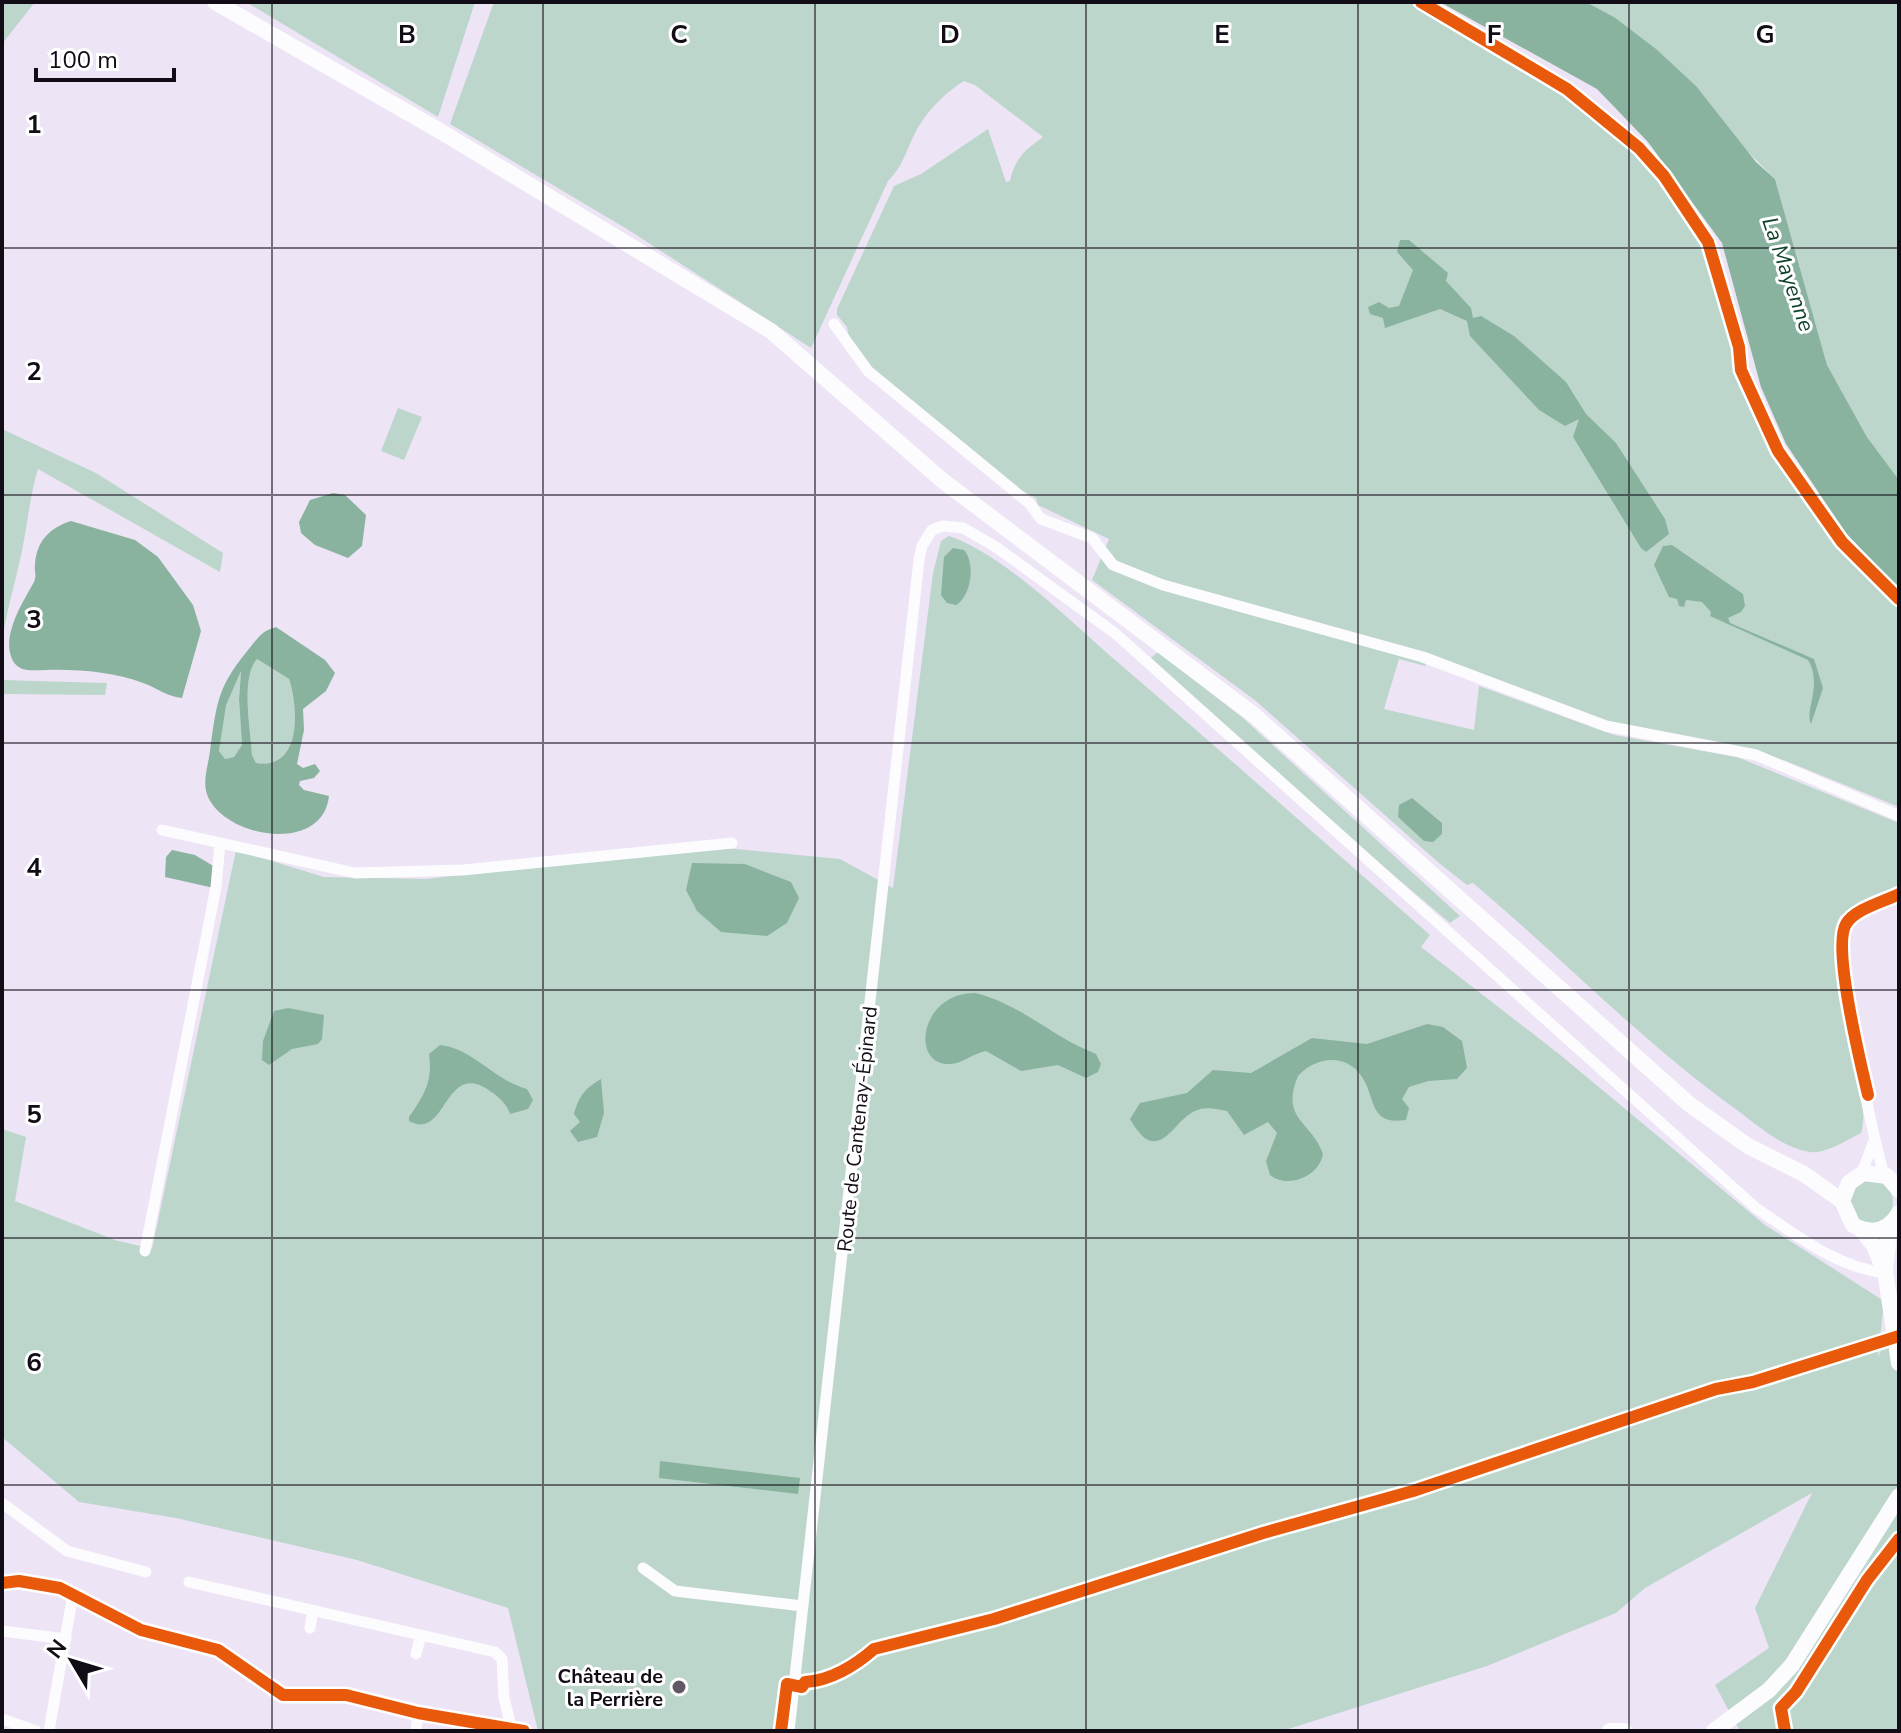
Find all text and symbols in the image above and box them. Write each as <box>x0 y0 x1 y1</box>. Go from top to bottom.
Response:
text: B <box>398 17 416 52</box>
text: C <box>670 17 688 52</box>
text: D <box>940 17 960 52</box>
text: E <box>1214 17 1230 52</box>
text: F <box>1487 17 1501 52</box>
text: G <box>1755 17 1775 52</box>
scale bar <box>36 32 174 82</box>
text: 100 m <box>48 44 118 76</box>
text: 1 <box>26 107 42 142</box>
water label: La Mayenne <box>1754 213 1822 336</box>
text: 2 <box>26 354 42 389</box>
text: 3 <box>26 602 42 637</box>
text: 4 <box>26 850 42 885</box>
street label: Route de Cantenay-Épinard <box>831 1005 884 1253</box>
text: 5 <box>26 1097 42 1132</box>
text: 6 <box>26 1345 42 1380</box>
north arrow <box>32 1621 112 1701</box>
text: N <box>40 1634 74 1665</box>
place label: Château de la Perrière <box>558 1663 663 1713</box>
marker: Château de la Perrière <box>670 1678 688 1696</box>

